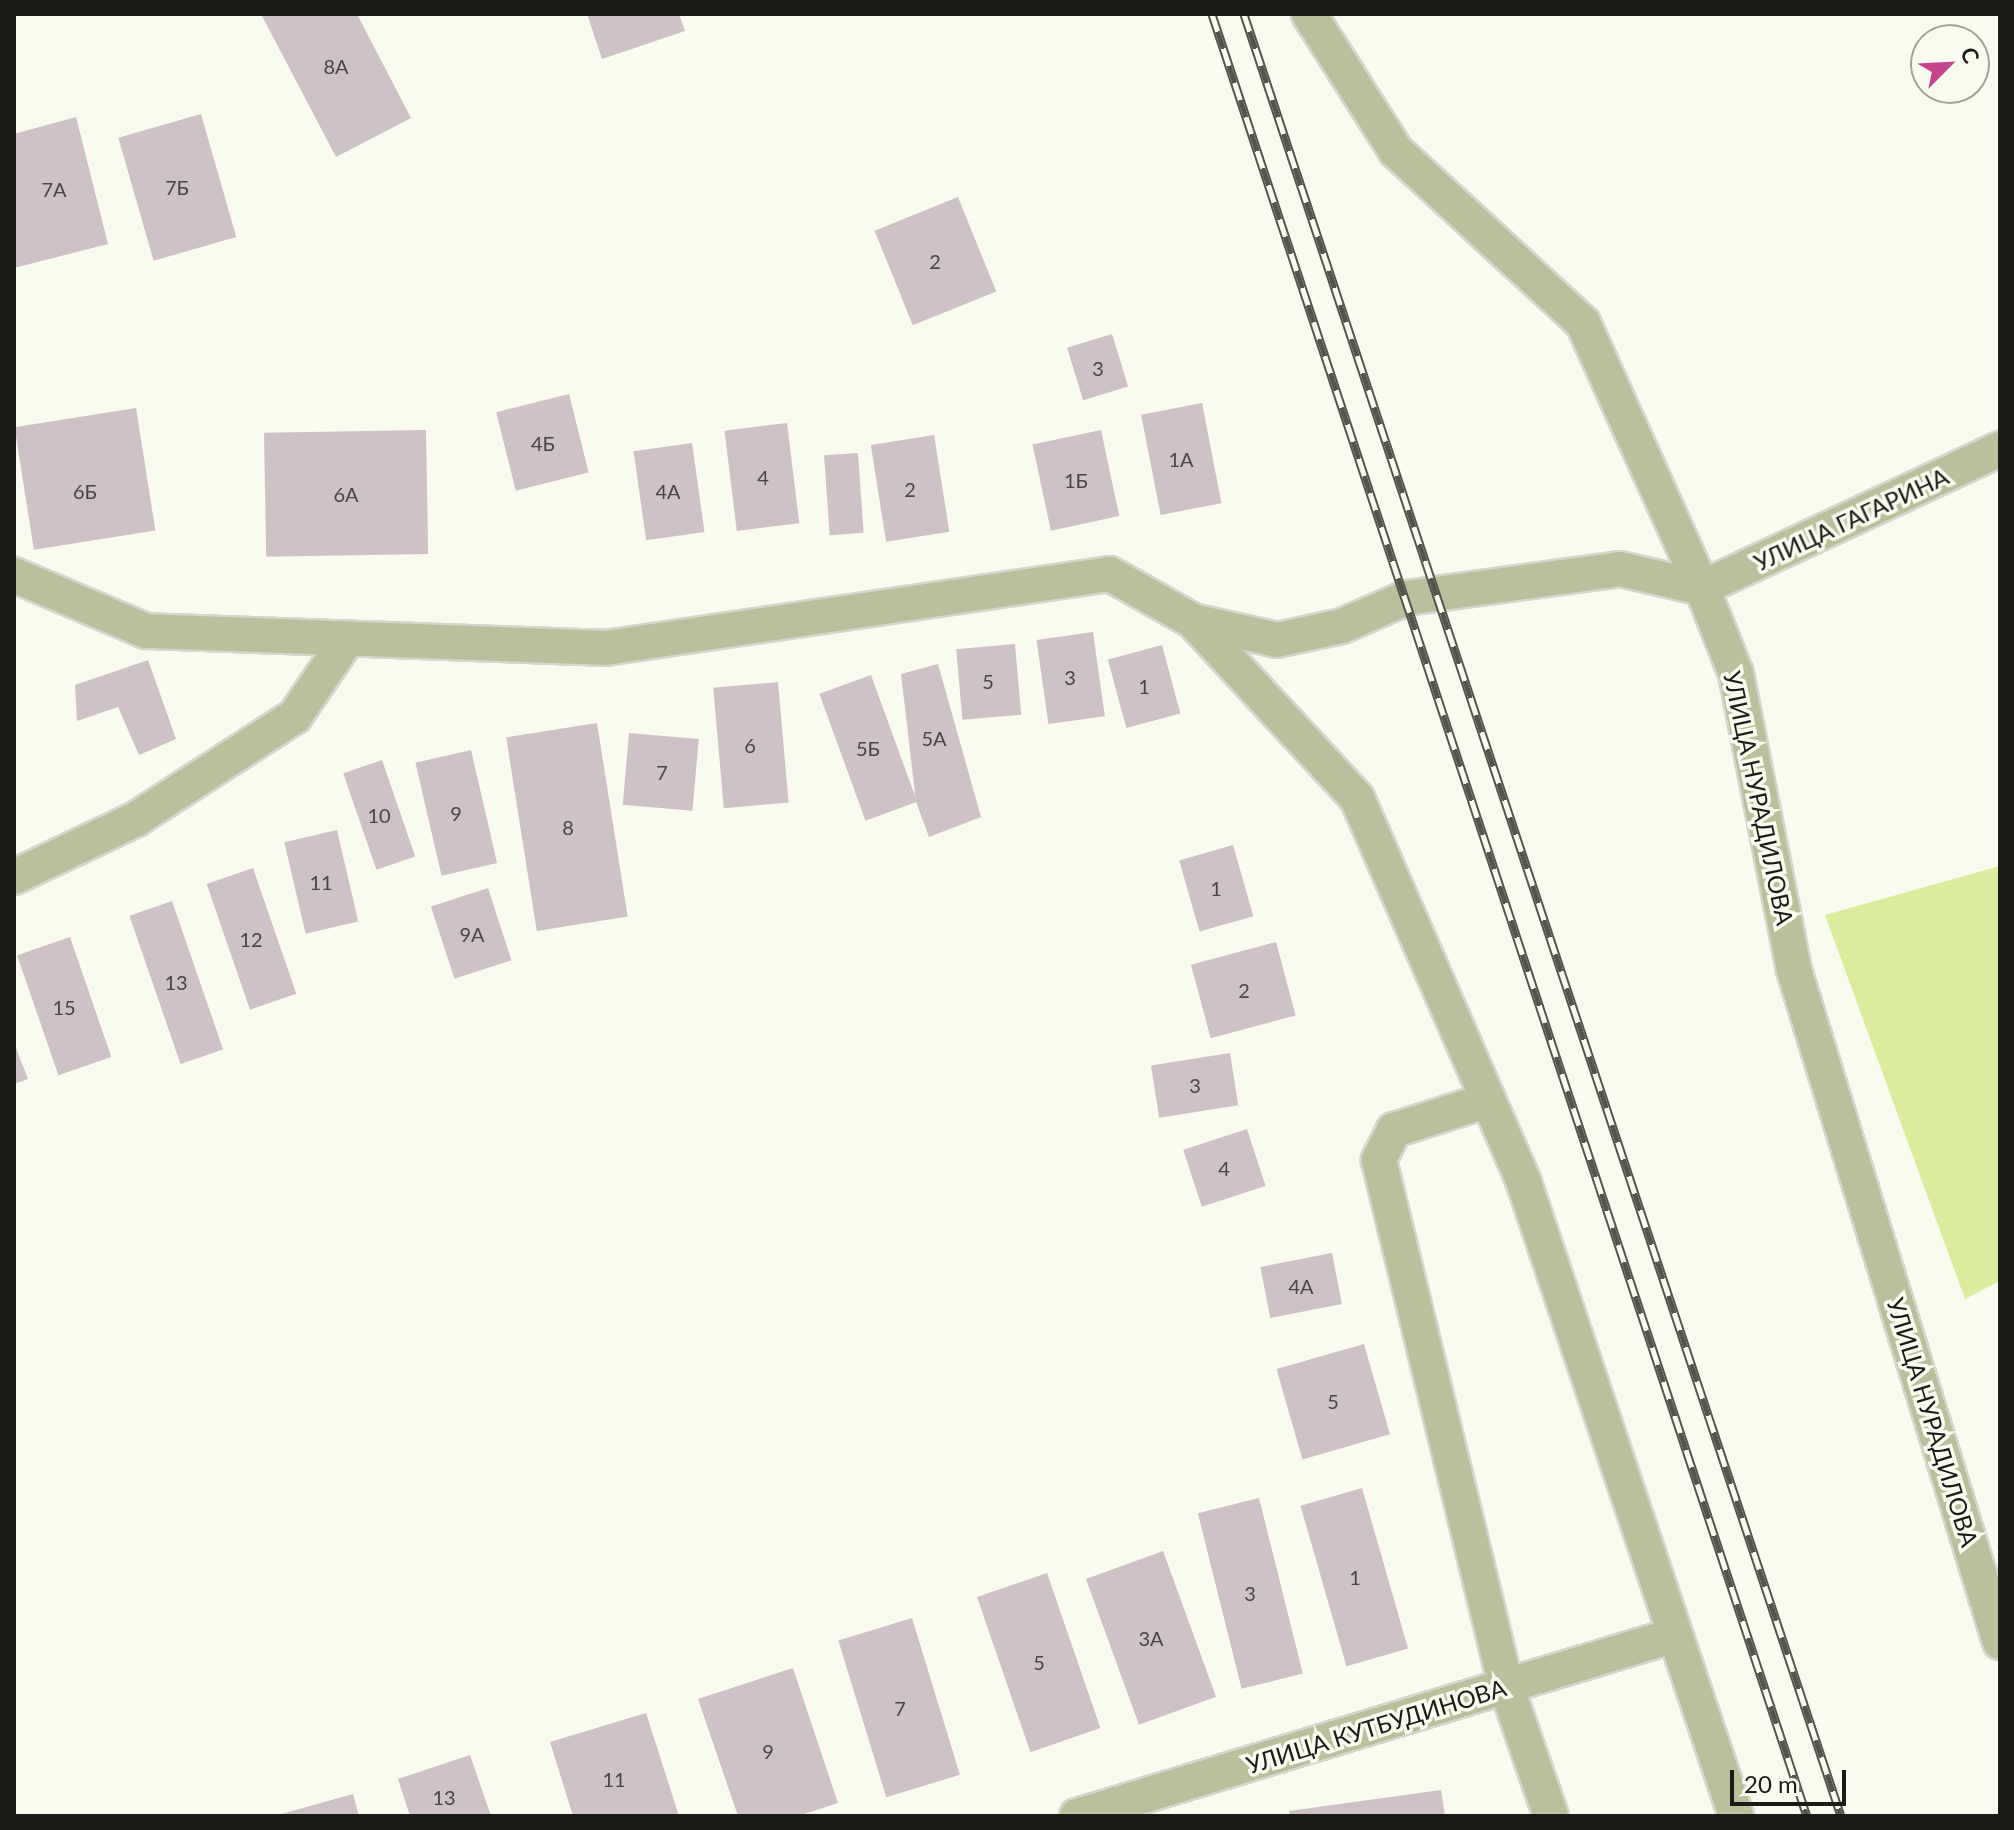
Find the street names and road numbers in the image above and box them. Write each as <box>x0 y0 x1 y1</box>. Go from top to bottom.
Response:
street label: УЛИЦА ГАГАРИНА <box>1749 461 1953 577</box>
street label: УЛИЦА НУРАДИЛОВА <box>1718 668 1800 928</box>
street label: УЛИЦА НУРАДИЛОВА <box>1881 1294 1985 1550</box>
street label: УЛИЦА КУТБУДИНОВА <box>1243 1673 1509 1779</box>

